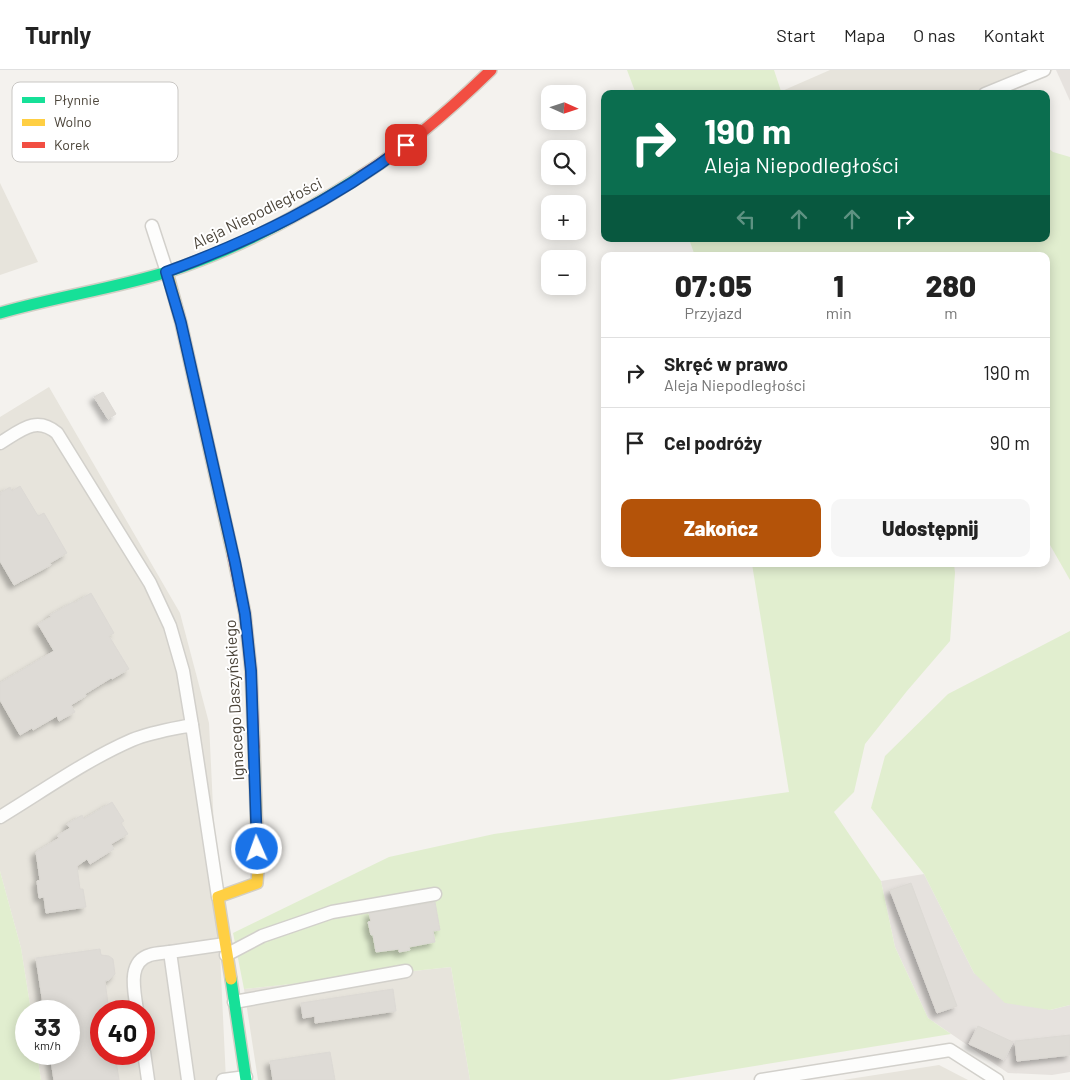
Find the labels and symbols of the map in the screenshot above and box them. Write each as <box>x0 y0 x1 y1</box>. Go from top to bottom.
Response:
legend <box>12 82 178 162</box>
north arrow <box>541 85 586 130</box>
text: Płynnie <box>54 91 100 108</box>
text: Wolno <box>54 113 92 130</box>
pin <box>385 124 427 166</box>
text: Korek <box>54 136 89 153</box>
street label: Aleja Niepodległości <box>189 173 325 252</box>
street label: Ignacego Daszyńskiego <box>220 619 247 781</box>
position arrow <box>230 822 282 874</box>
speed limit sign: 40 <box>90 1000 155 1065</box>

